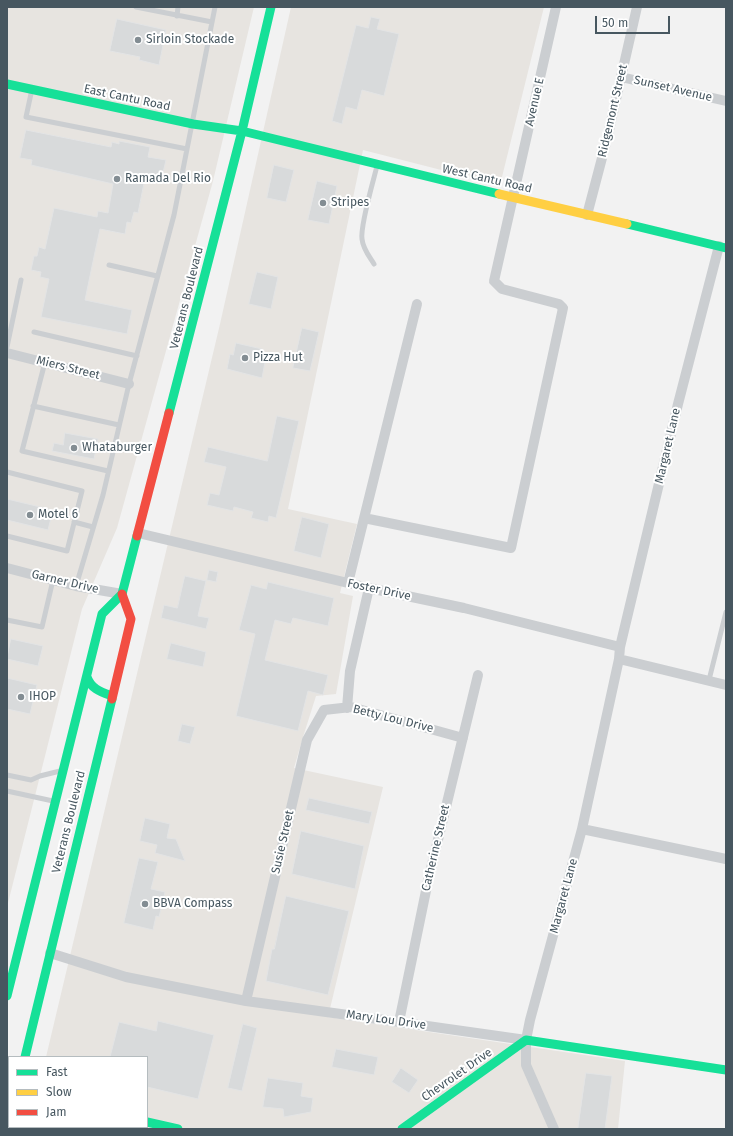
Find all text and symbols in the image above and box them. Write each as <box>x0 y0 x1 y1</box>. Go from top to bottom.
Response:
scale bar <box>597 8 672 34</box>
text: 50 m <box>602 16 628 30</box>
place label: Sirloin Stockade <box>146 33 234 47</box>
marker: Sirloin Stockade <box>133 35 143 45</box>
street label: Ridgemont Street <box>595 63 631 159</box>
street label: Sunset Avenue <box>632 73 714 105</box>
street label: Avenue E <box>522 76 548 128</box>
street label: East Cantu Road <box>82 82 172 114</box>
street label: West Cantu Road <box>441 162 533 196</box>
place label: Ramada Del Rio <box>125 172 211 186</box>
marker: Ramada Del Rio <box>112 174 122 184</box>
place label: Stripes <box>331 196 369 210</box>
marker: Stripes <box>318 198 328 208</box>
street label: Veterans Boulevard <box>167 245 207 351</box>
place label: Pizza Hut <box>253 351 303 365</box>
street label: Miers Street <box>35 353 101 383</box>
marker: Pizza Hut <box>240 353 250 363</box>
street label: Margaret Lane <box>652 407 684 485</box>
place label: Whataburger <box>82 441 152 455</box>
marker: Whataburger <box>69 443 79 453</box>
place label: Motel 6 <box>38 508 78 522</box>
marker: Motel 6 <box>25 510 35 520</box>
street label: Garner Drive <box>30 567 100 597</box>
street label: Foster Drive <box>346 576 412 604</box>
place label: IHOP <box>29 690 56 704</box>
marker: IHOP <box>16 692 26 702</box>
street label: Betty Lou Drive <box>351 702 435 736</box>
street label: Veterans Boulevard <box>49 769 89 875</box>
street label: Catherine Street <box>419 803 453 893</box>
street label: Susie Street <box>269 809 297 875</box>
street label: Margaret Lane <box>547 857 581 935</box>
place label: BBVA Compass <box>153 897 232 911</box>
marker: BBVA Compass <box>140 899 150 909</box>
street label: Mary Lou Drive <box>345 1007 427 1033</box>
street label: Chevrolet Drive <box>419 1045 495 1105</box>
legend <box>8 1056 148 1128</box>
text: Fast <box>46 1065 68 1079</box>
text: Slow <box>46 1085 72 1099</box>
text: Jam <box>46 1105 66 1119</box>

